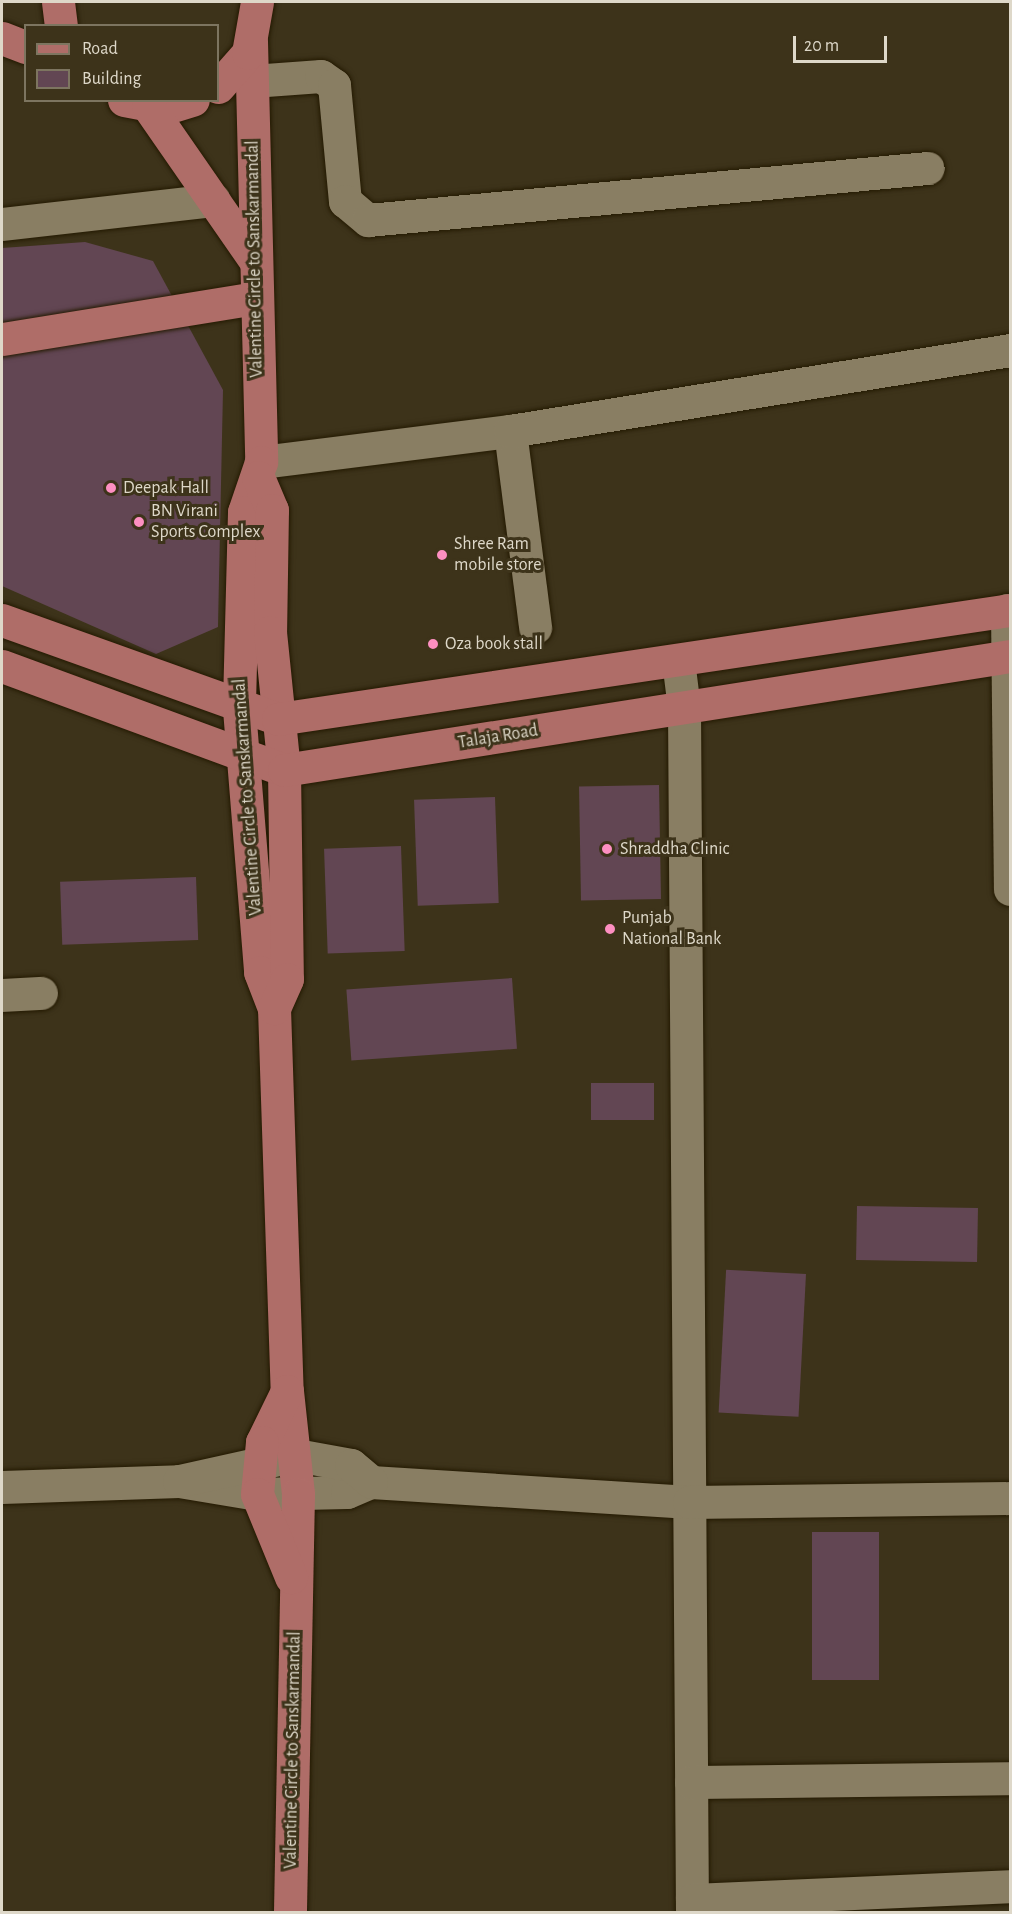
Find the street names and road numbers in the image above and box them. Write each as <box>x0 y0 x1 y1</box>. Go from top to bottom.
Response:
street label: Valentine Circle to Sanskarmandal <box>242 140 268 378</box>
street label: Valentine Circle to Sanskarmandal <box>229 678 267 916</box>
street label: Talaja Road <box>457 720 539 754</box>
street label: Valentine Circle to Sanskarmandal <box>280 1631 306 1869</box>

